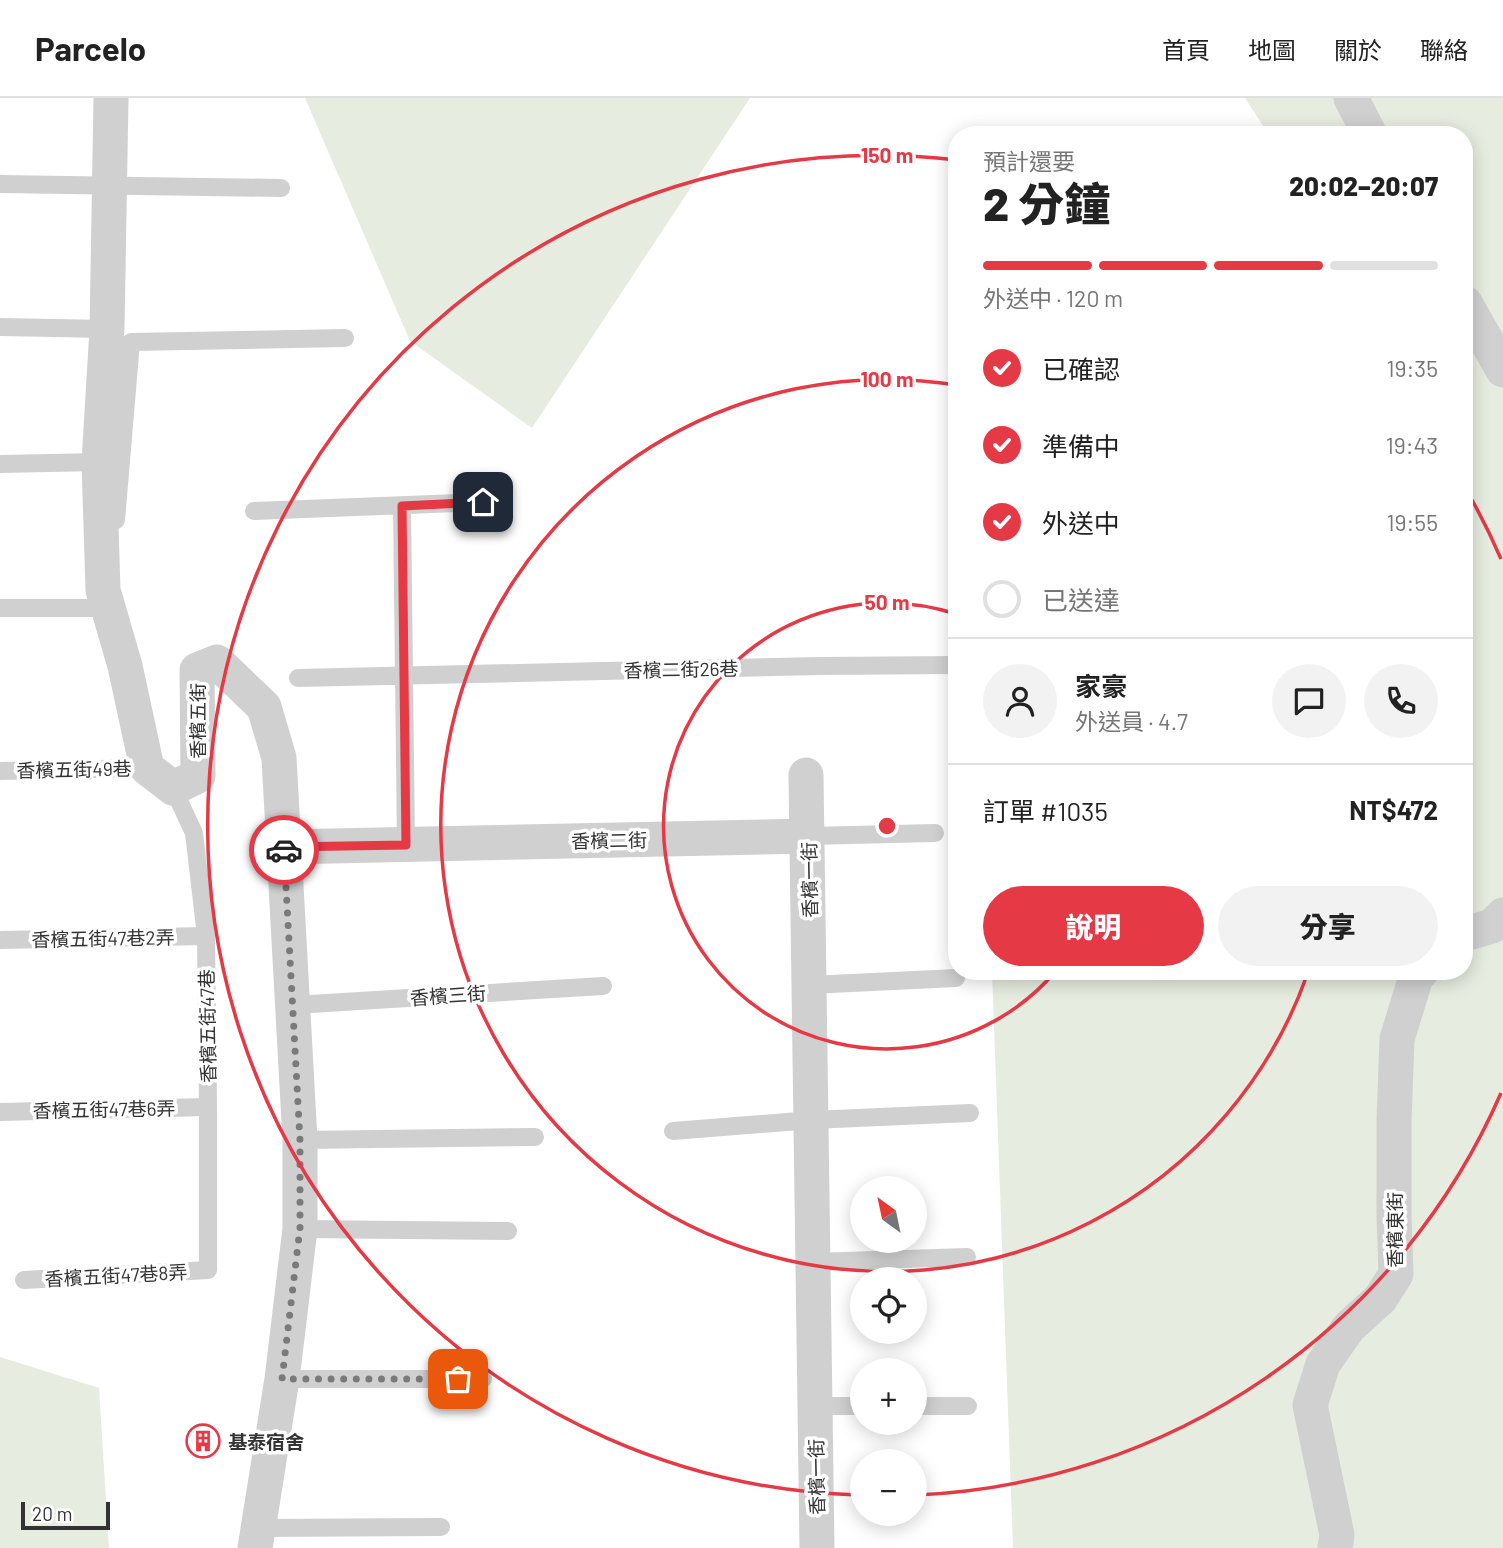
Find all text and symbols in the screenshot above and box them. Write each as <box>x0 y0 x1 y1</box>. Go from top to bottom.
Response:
text: Parcelo <box>35 28 146 68</box>
text: 首頁 <box>1162 35 1210 64</box>
text: 地圖 <box>1248 35 1296 64</box>
text: 關於 <box>1334 35 1382 64</box>
text: 聯絡 <box>1420 35 1468 64</box>
text: 150 m <box>861 142 913 167</box>
text: 預計還要 <box>983 147 1075 175</box>
text: 20:02–20:07 <box>1289 170 1438 201</box>
text: 2 分鐘 <box>983 175 1110 230</box>
text: 外送中 · 120 m <box>983 284 1123 312</box>
icon: check <box>983 349 1021 387</box>
text: 已確認 <box>1042 353 1120 384</box>
text: 19:35 <box>1387 354 1438 382</box>
text: 100 m <box>860 366 914 391</box>
icon: check <box>983 426 1021 464</box>
text: 準備中 <box>1042 430 1120 461</box>
text: 19:43 <box>1386 431 1438 459</box>
pin <box>453 472 513 532</box>
icon: home <box>464 483 502 521</box>
icon: check <box>983 503 1021 541</box>
text: 外送中 <box>1042 507 1120 538</box>
text: 19:55 <box>1387 508 1438 536</box>
text: 已送達 <box>1042 584 1120 615</box>
text: 50 m <box>864 589 910 614</box>
street label: 香檳二街26巷 <box>623 656 739 682</box>
button: person <box>983 664 1057 738</box>
button: chat <box>1272 664 1346 738</box>
button: phone <box>1364 664 1438 738</box>
text: 家豪 <box>1075 670 1127 701</box>
street label: 香檳五街 <box>186 683 209 759</box>
text: 外送員 · 4.7 <box>1075 707 1188 735</box>
street label: 香檳五街49巷 <box>16 756 132 782</box>
text: NT$472 <box>1349 794 1438 825</box>
text: 訂單 #1035 <box>983 795 1108 826</box>
centre of rings <box>875 814 899 838</box>
courier <box>249 815 319 885</box>
street label: 香檳二街 <box>571 828 647 852</box>
icon: car <box>265 831 303 869</box>
street label: 香檳一街 <box>797 842 821 918</box>
button: 說明 <box>983 886 1204 966</box>
button: 分享 <box>1218 886 1438 966</box>
street label: 香檳五街47巷2弄 <box>31 925 175 951</box>
street label: 香檳五街47巷 <box>195 969 219 1083</box>
street label: 香檳三街 <box>409 981 487 1009</box>
street label: 香檳五街47巷6弄 <box>32 1096 176 1122</box>
north arrow <box>850 1176 928 1253</box>
map controls <box>850 1176 927 1526</box>
street label: 香檳東街 <box>1383 1192 1406 1268</box>
street label: 香檳五街47巷8弄 <box>44 1260 188 1290</box>
button: locate <box>850 1267 927 1344</box>
pin <box>428 1349 488 1409</box>
button: + <box>850 1358 927 1435</box>
icon: bag <box>439 1360 477 1398</box>
building icon: 基泰宿舍 <box>184 1422 222 1460</box>
place label: 基泰宿舍 <box>228 1430 304 1453</box>
street label: 香檳一街 <box>804 1439 828 1515</box>
button: − <box>850 1449 927 1526</box>
scale bar <box>21 1499 110 1531</box>
text: 20 m <box>32 1502 72 1525</box>

